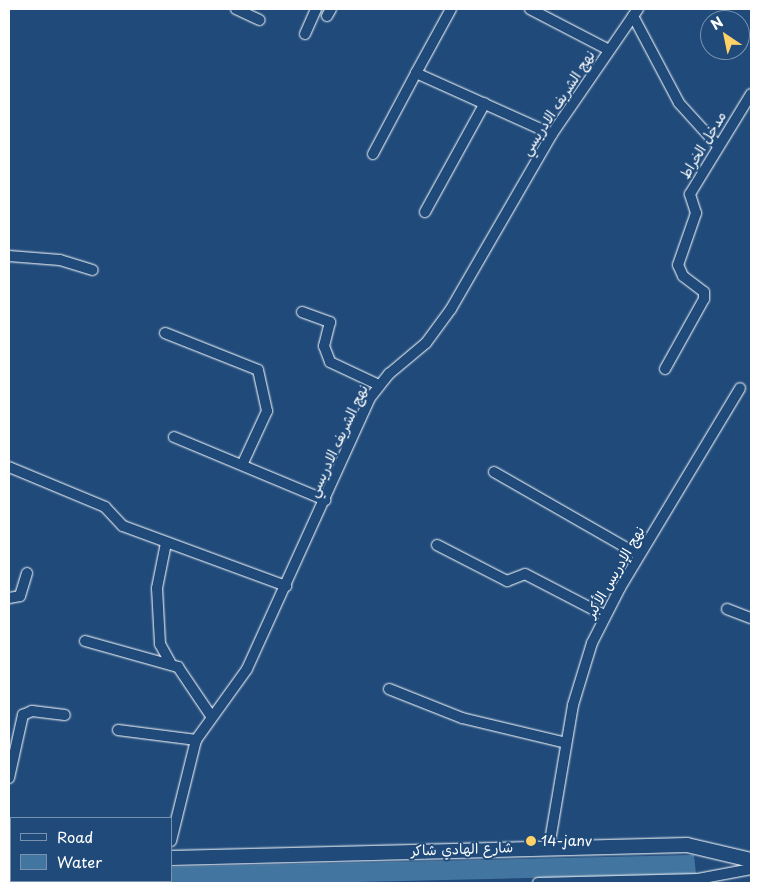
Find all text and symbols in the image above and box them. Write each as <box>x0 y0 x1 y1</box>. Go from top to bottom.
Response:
north arrow <box>700 10 750 60</box>
text: N <box>706 11 727 35</box>
street label: نهج الشريف الادريسي <box>518 47 598 159</box>
street label: مدخل الخراط <box>676 108 730 182</box>
street label: نهج الشريف الادريسي <box>305 382 371 500</box>
street label: نهج الإدريس الأكبر <box>582 523 648 621</box>
legend <box>10 817 172 882</box>
text: Road <box>57 825 93 848</box>
place label: 14-janv <box>541 833 592 849</box>
marker: 14-janv <box>525 835 537 847</box>
street label: شارع الهادي شاكر <box>411 839 513 859</box>
text: Water <box>57 850 102 873</box>

